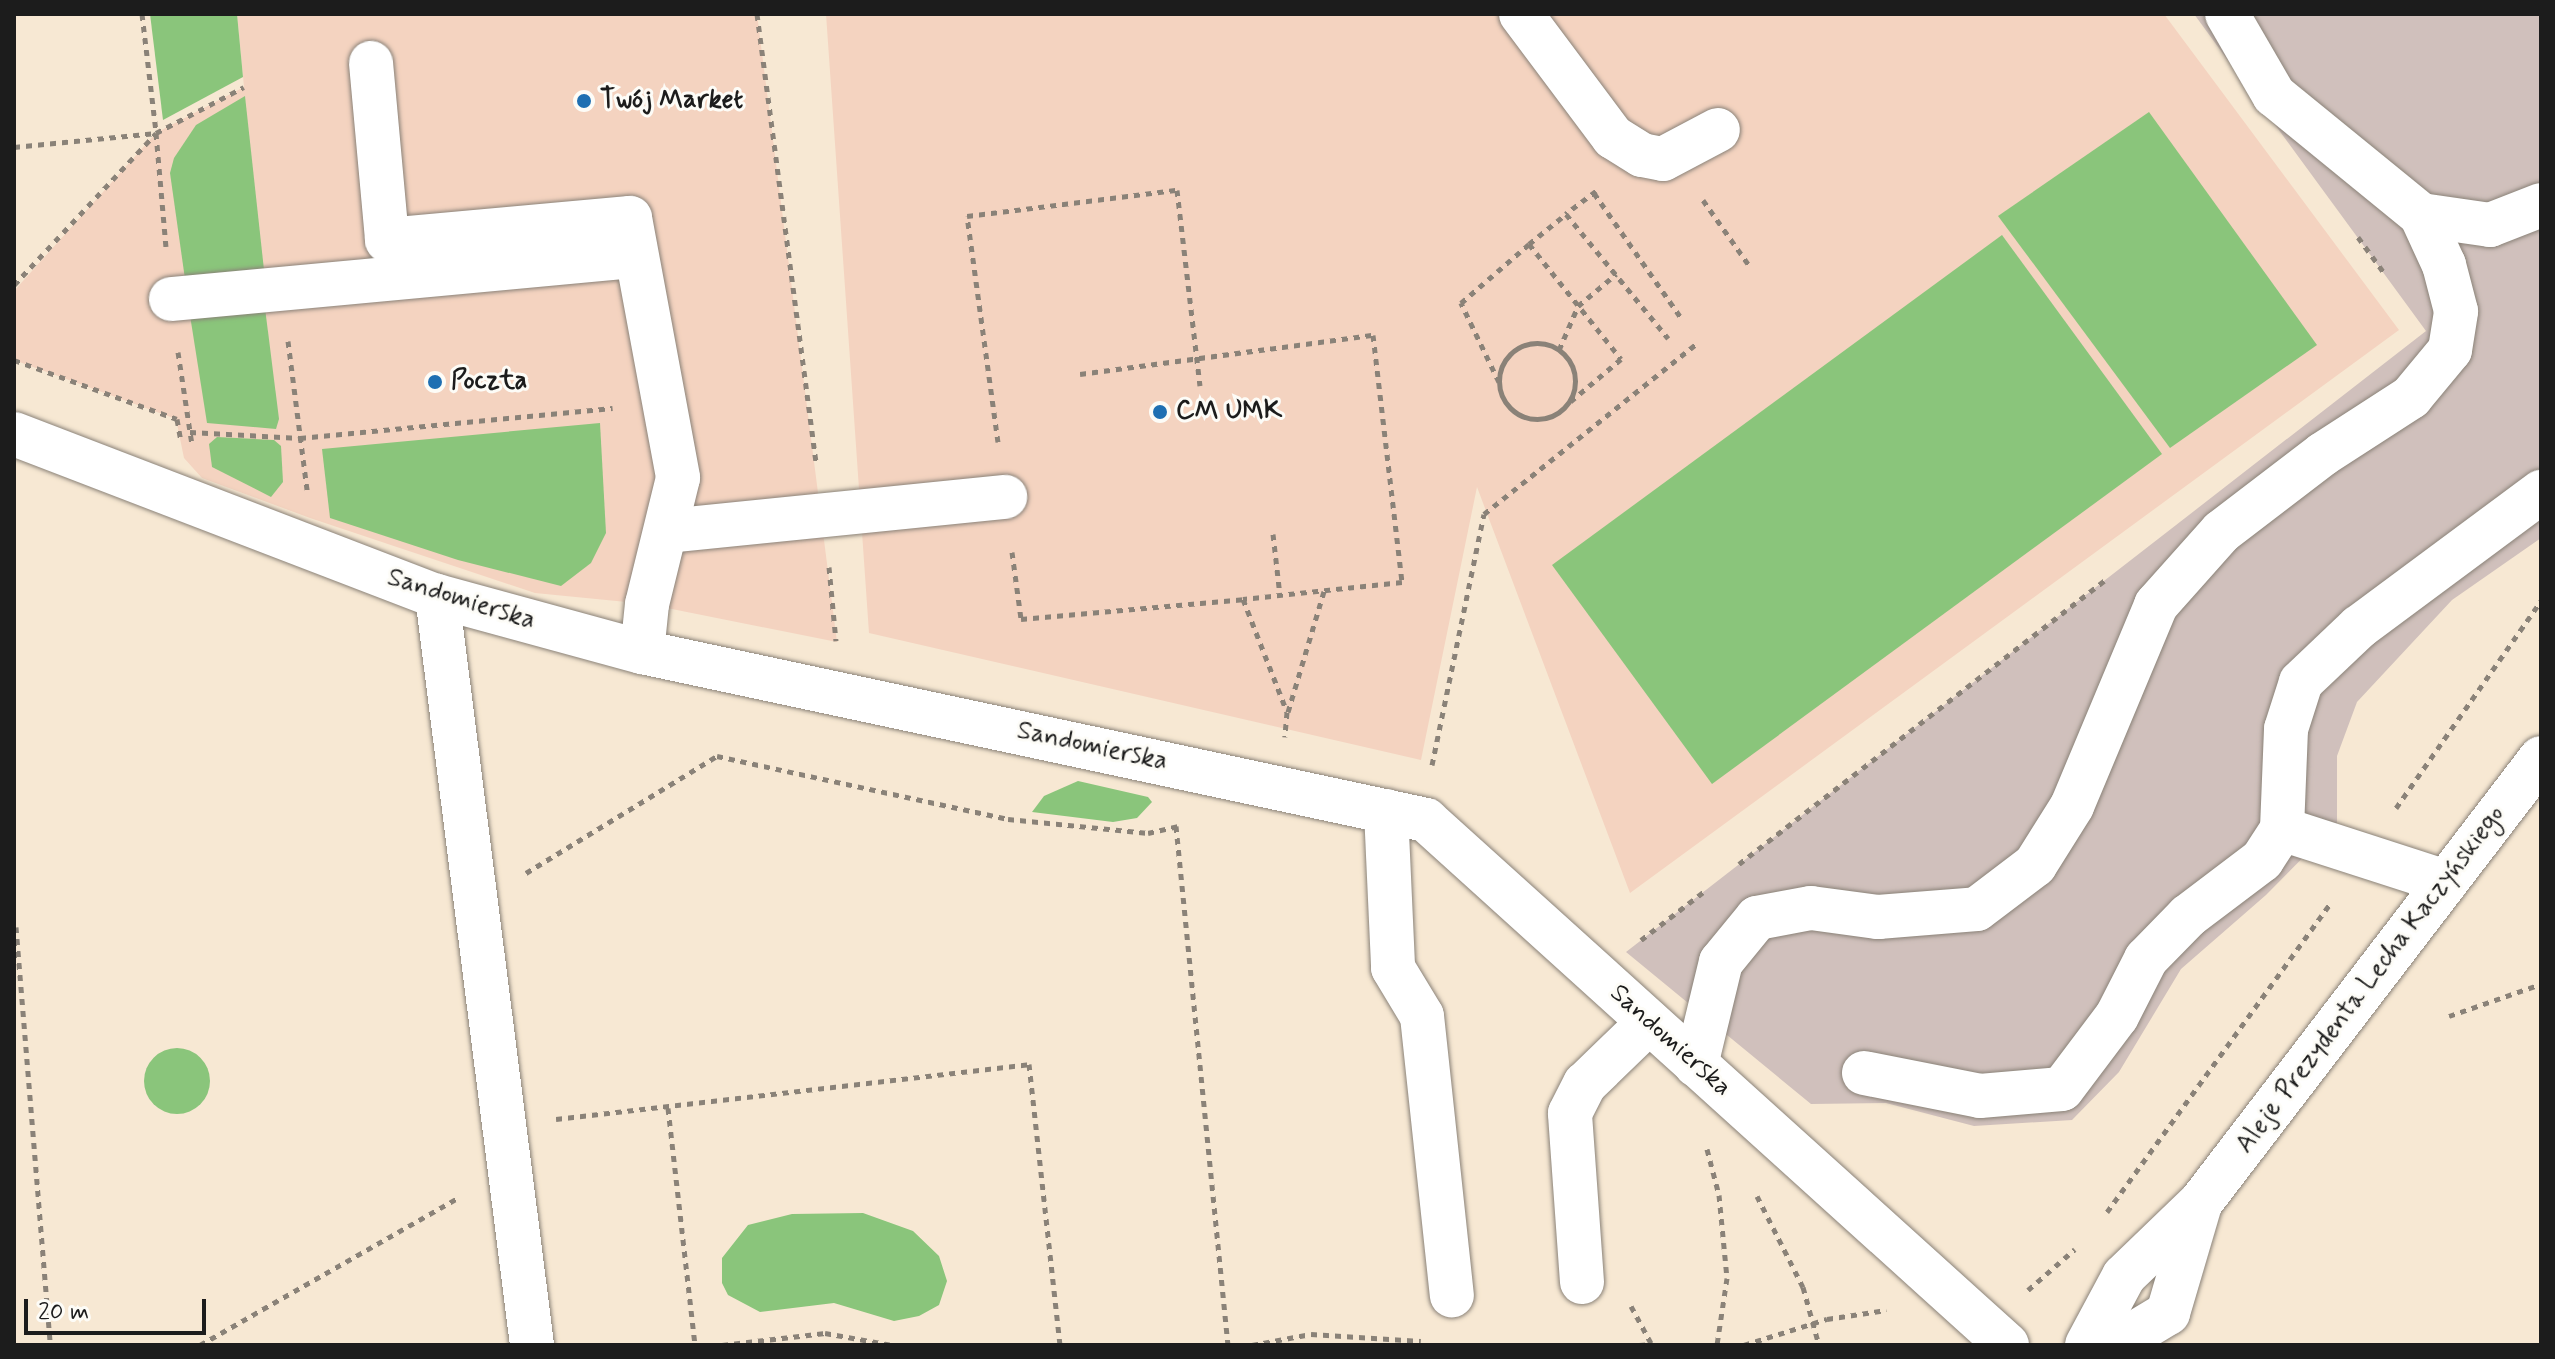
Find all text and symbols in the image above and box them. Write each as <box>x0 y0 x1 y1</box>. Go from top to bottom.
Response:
place label: Twój Market <box>600 85 746 117</box>
marker: Twój Market <box>575 92 593 110</box>
place label: Poczta <box>451 366 527 398</box>
marker: Poczta <box>426 373 444 391</box>
place label: CM UMK <box>1176 396 1283 428</box>
marker: CM UMK <box>1151 403 1169 421</box>
street label: Sandomierska <box>383 563 539 637</box>
street label: Sandomierska <box>1014 716 1170 778</box>
street label: Aleje Prezydenta Lecha Kaczyńskiego <box>2228 797 2514 1163</box>
street label: Sandomierska <box>1603 978 1737 1104</box>
scale bar <box>28 1283 210 1333</box>
text: 20 m <box>38 1297 89 1328</box>

